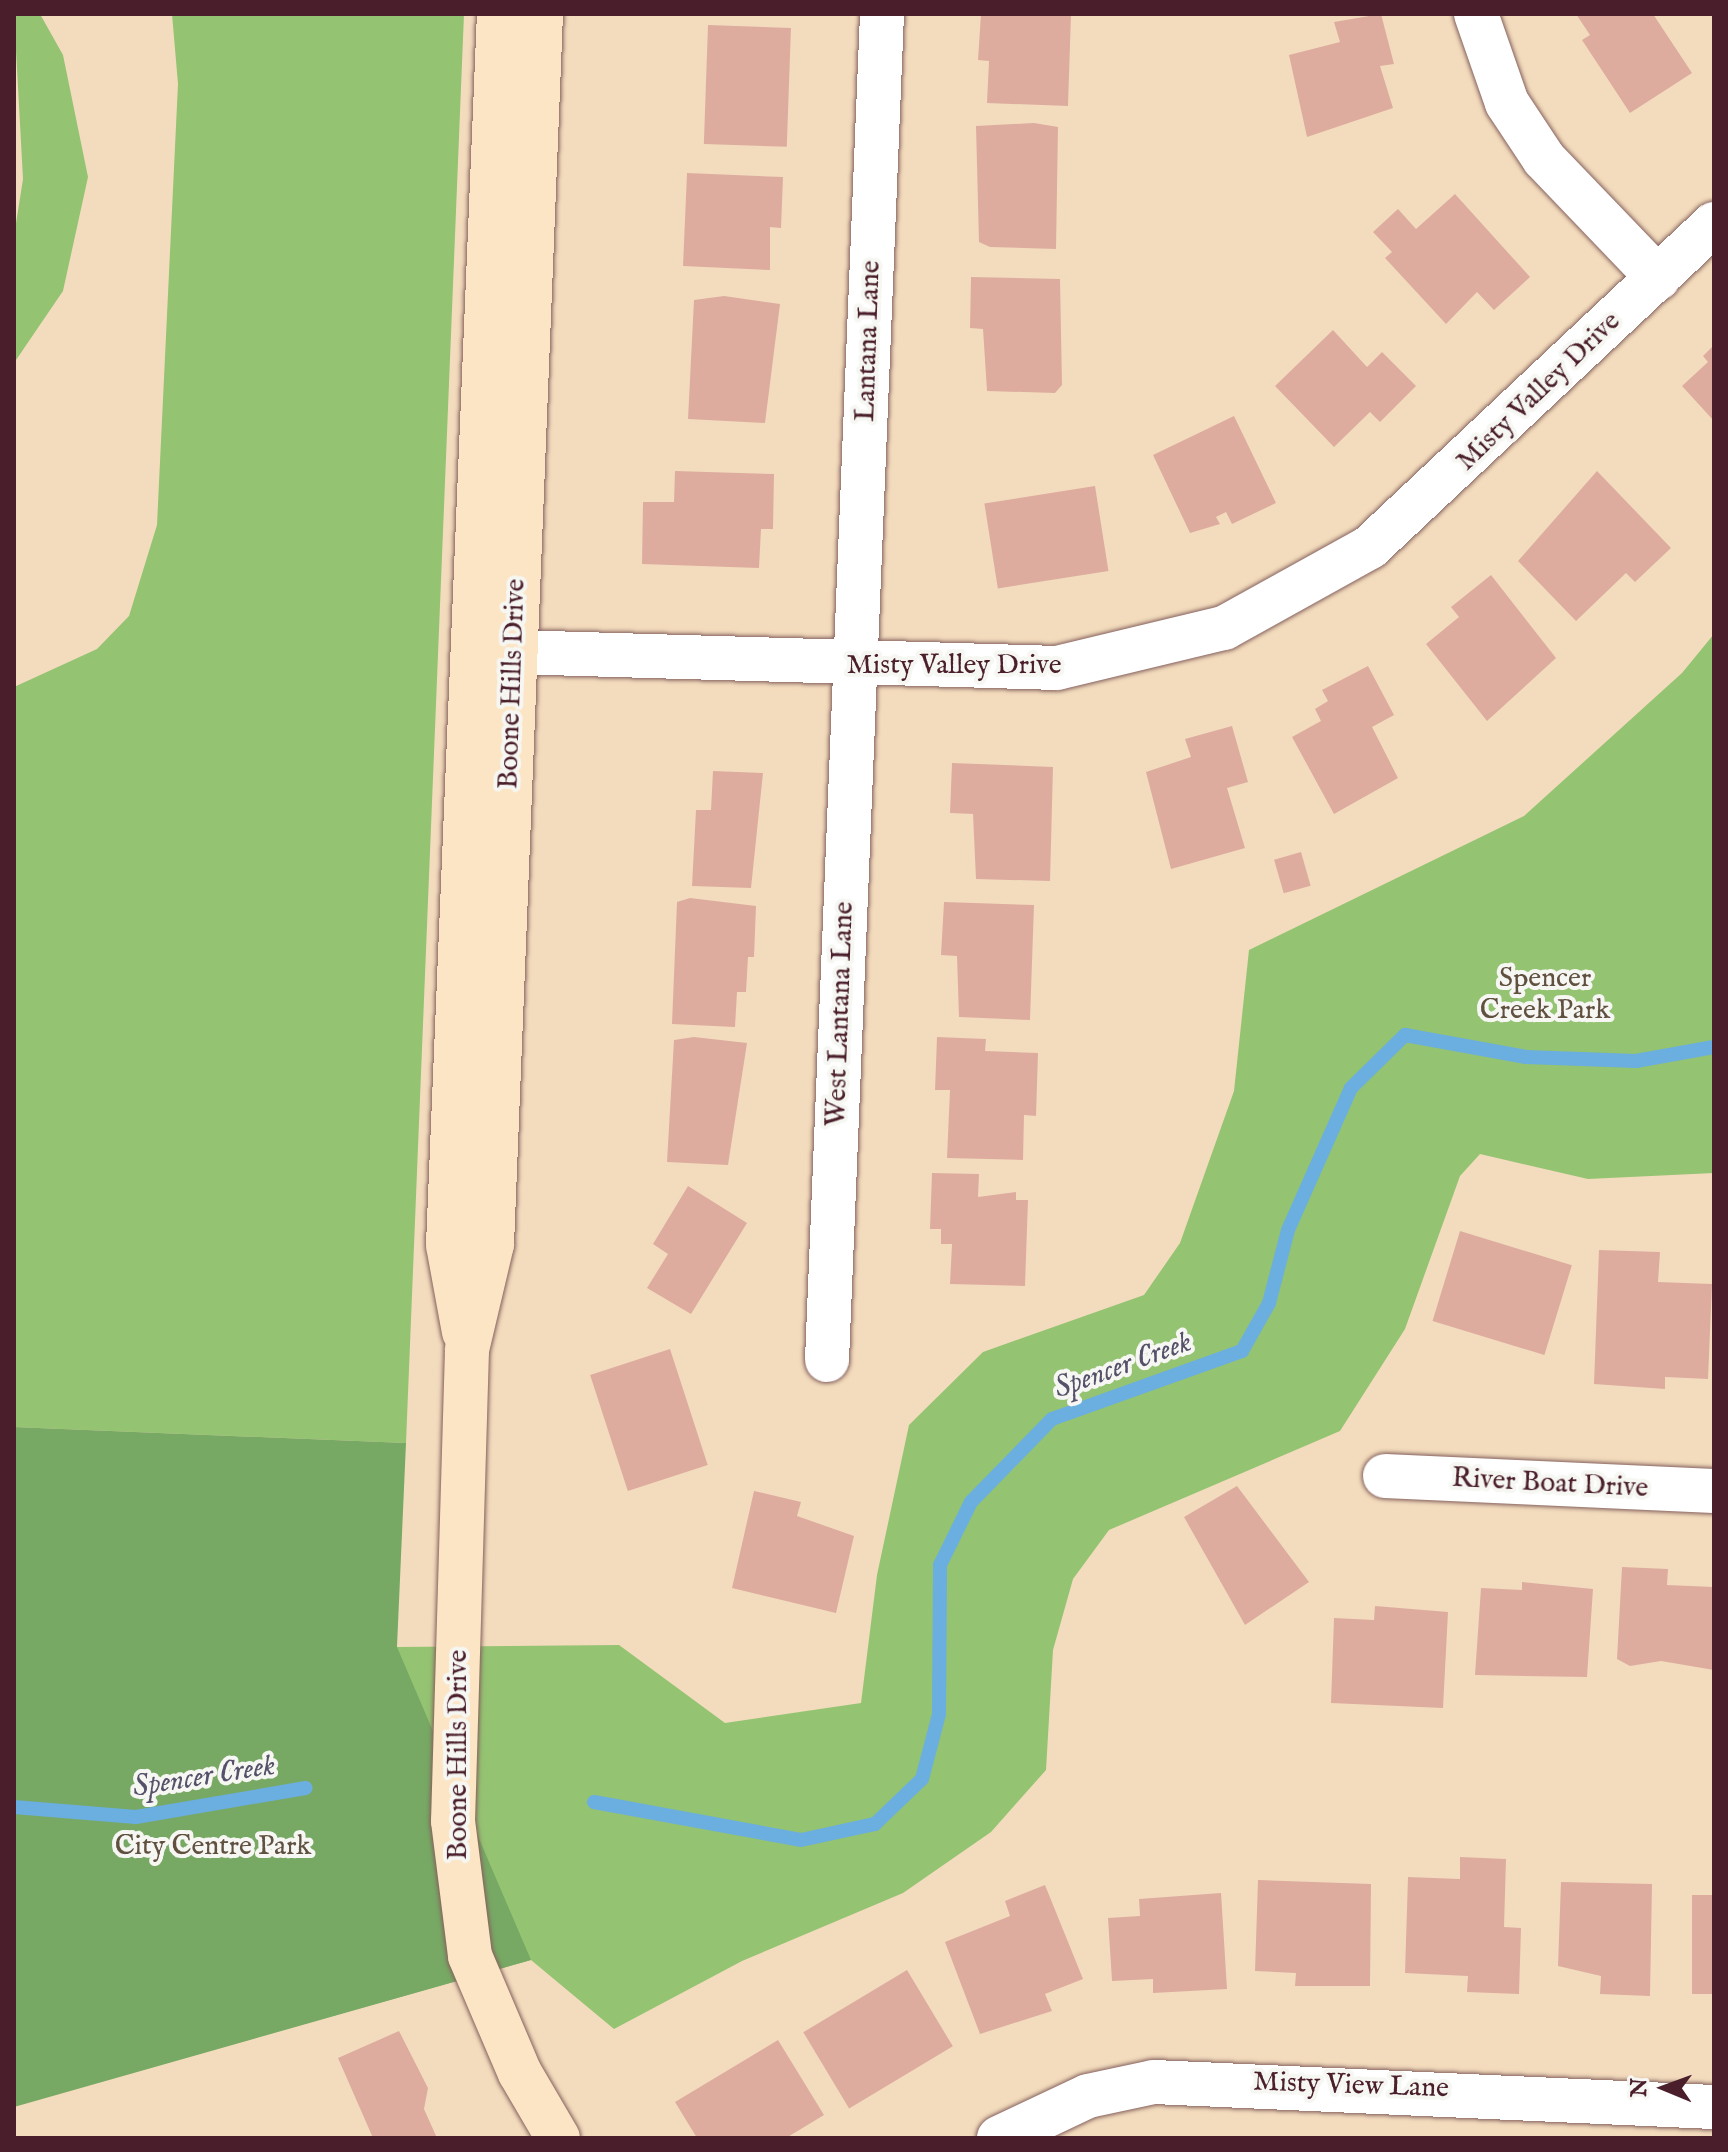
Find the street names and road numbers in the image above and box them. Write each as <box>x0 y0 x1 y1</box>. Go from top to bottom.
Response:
street label: Lantana Lane <box>849 260 889 422</box>
street label: Misty Valley Drive <box>1450 305 1628 479</box>
street label: Boone Hills Drive <box>493 578 533 790</box>
street label: Misty Valley Drive <box>847 649 1061 683</box>
street label: West Lantana Lane <box>820 901 862 1127</box>
street label: River Boat Drive <box>1451 1462 1649 1506</box>
street label: Boone Hills Drive <box>442 1650 476 1860</box>
street label: Misty View Lane <box>1252 2066 1450 2106</box>

